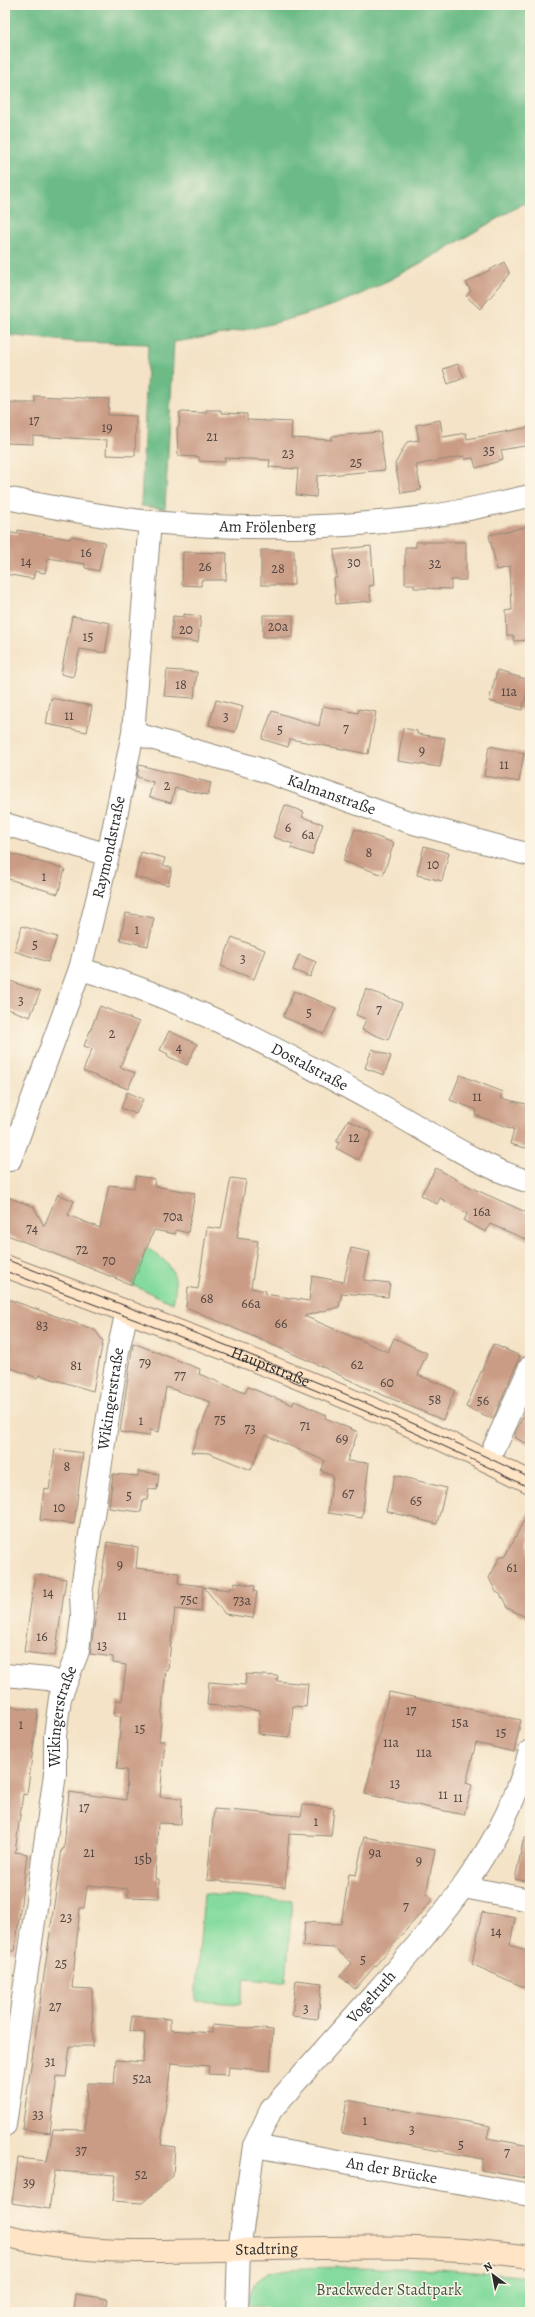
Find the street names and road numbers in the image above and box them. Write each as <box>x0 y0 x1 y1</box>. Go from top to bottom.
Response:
street label: Am Frölenberg <box>218 515 317 538</box>
street label: Kalmanstraße <box>284 769 379 820</box>
street label: Raymondstraße <box>87 794 131 901</box>
street label: Dostalstraße <box>267 1038 352 1096</box>
street label: Hauptstraße <box>228 1341 313 1393</box>
street label: Wikingerstraße <box>92 1346 129 1452</box>
street label: Wikingerstraße <box>44 1663 82 1768</box>
street label: Vogelruth <box>341 1965 401 2029</box>
street label: An der Brücke <box>344 2151 439 2189</box>
street label: Stadtring <box>235 2237 298 2261</box>

